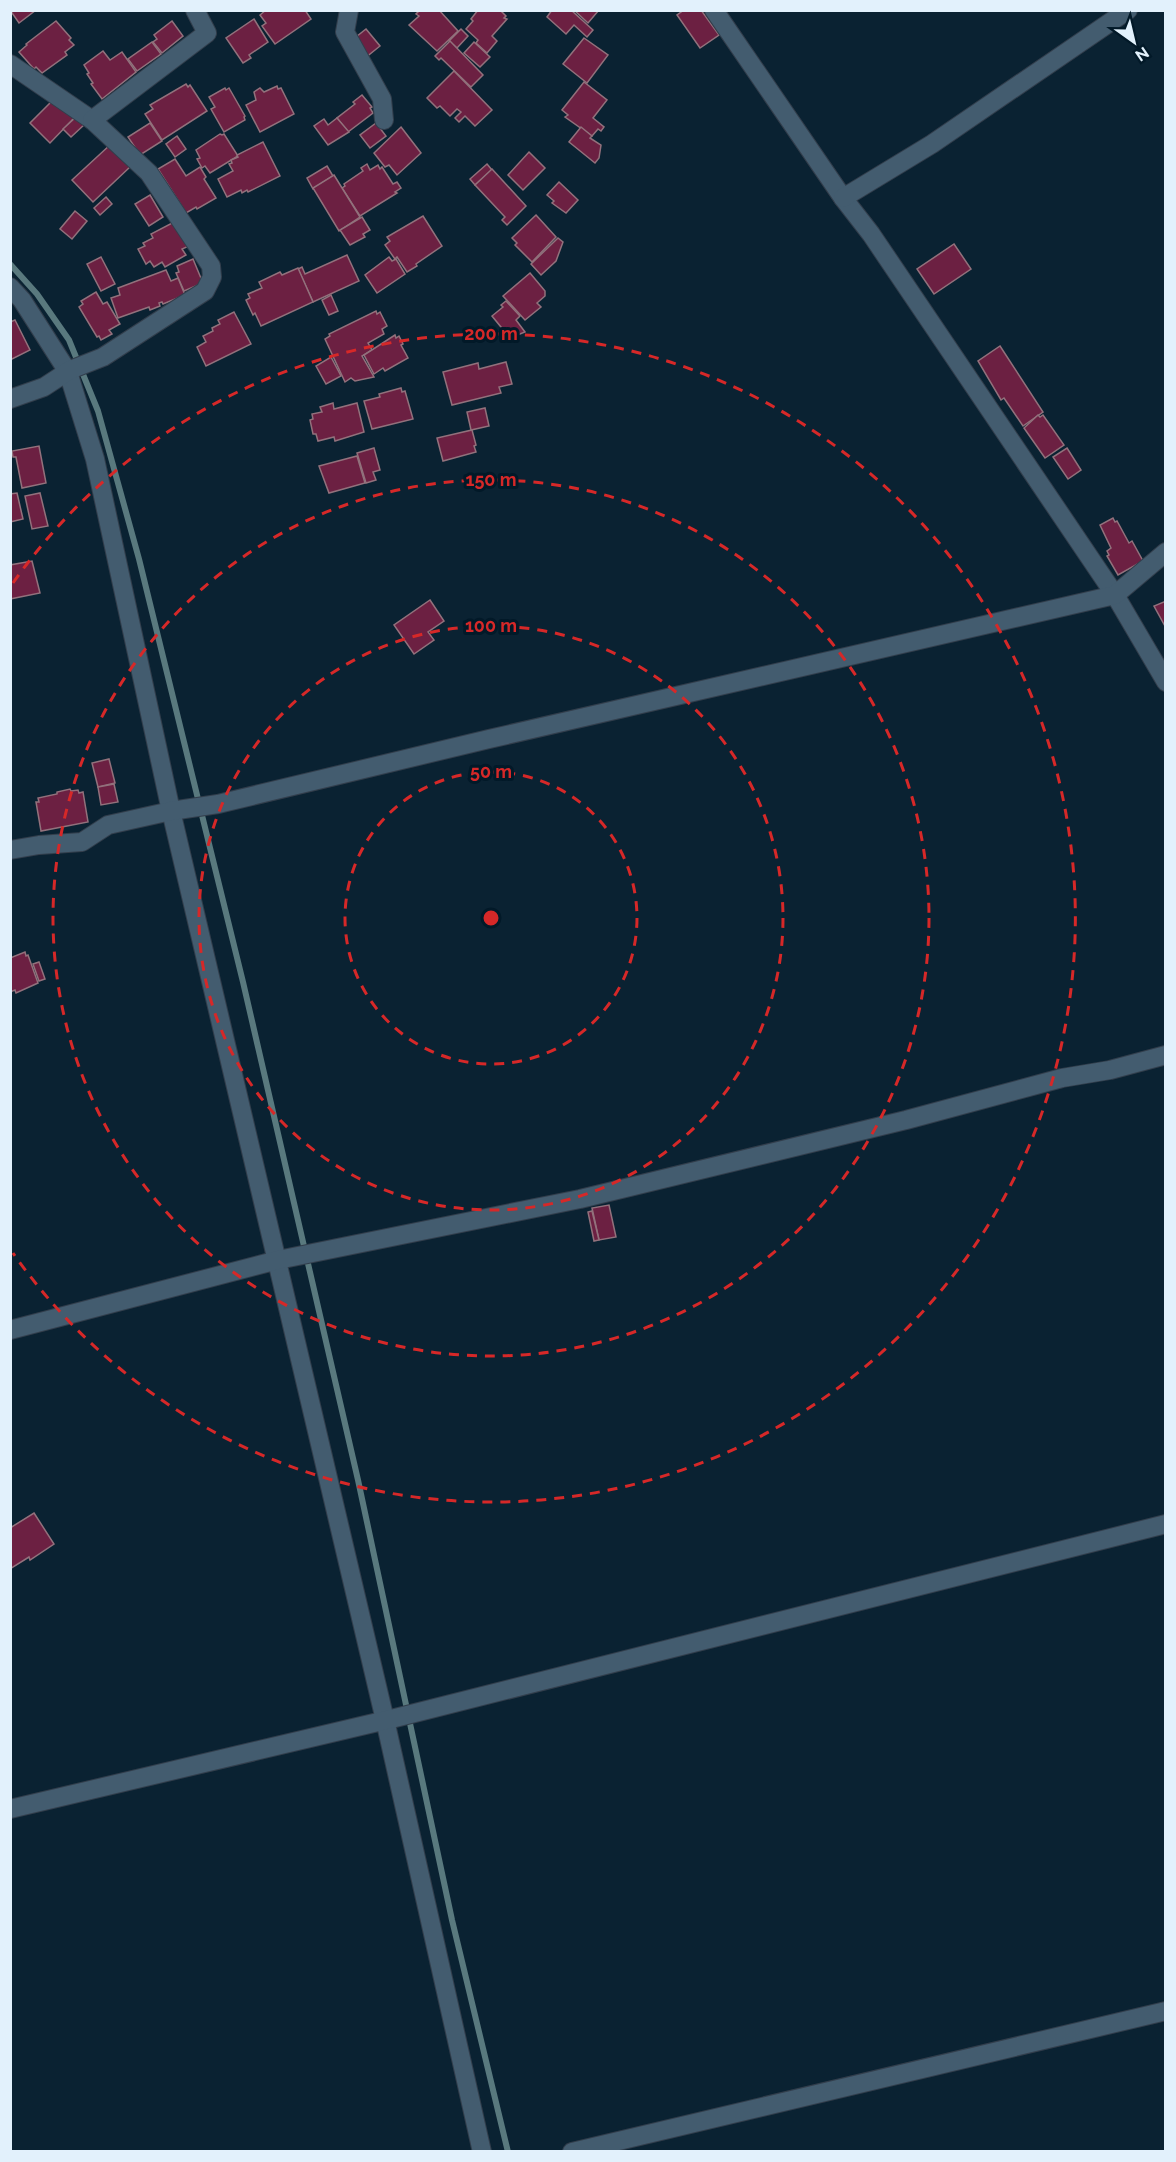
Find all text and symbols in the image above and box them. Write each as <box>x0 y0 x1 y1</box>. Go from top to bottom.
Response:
north arrow <box>1104 12 1164 72</box>
text: N <box>1132 43 1152 65</box>
text: 200 m <box>464 323 518 344</box>
text: 150 m <box>466 469 517 490</box>
text: 100 m <box>465 615 517 636</box>
text: 50 m <box>470 761 512 782</box>
centre of rings <box>481 908 501 928</box>

